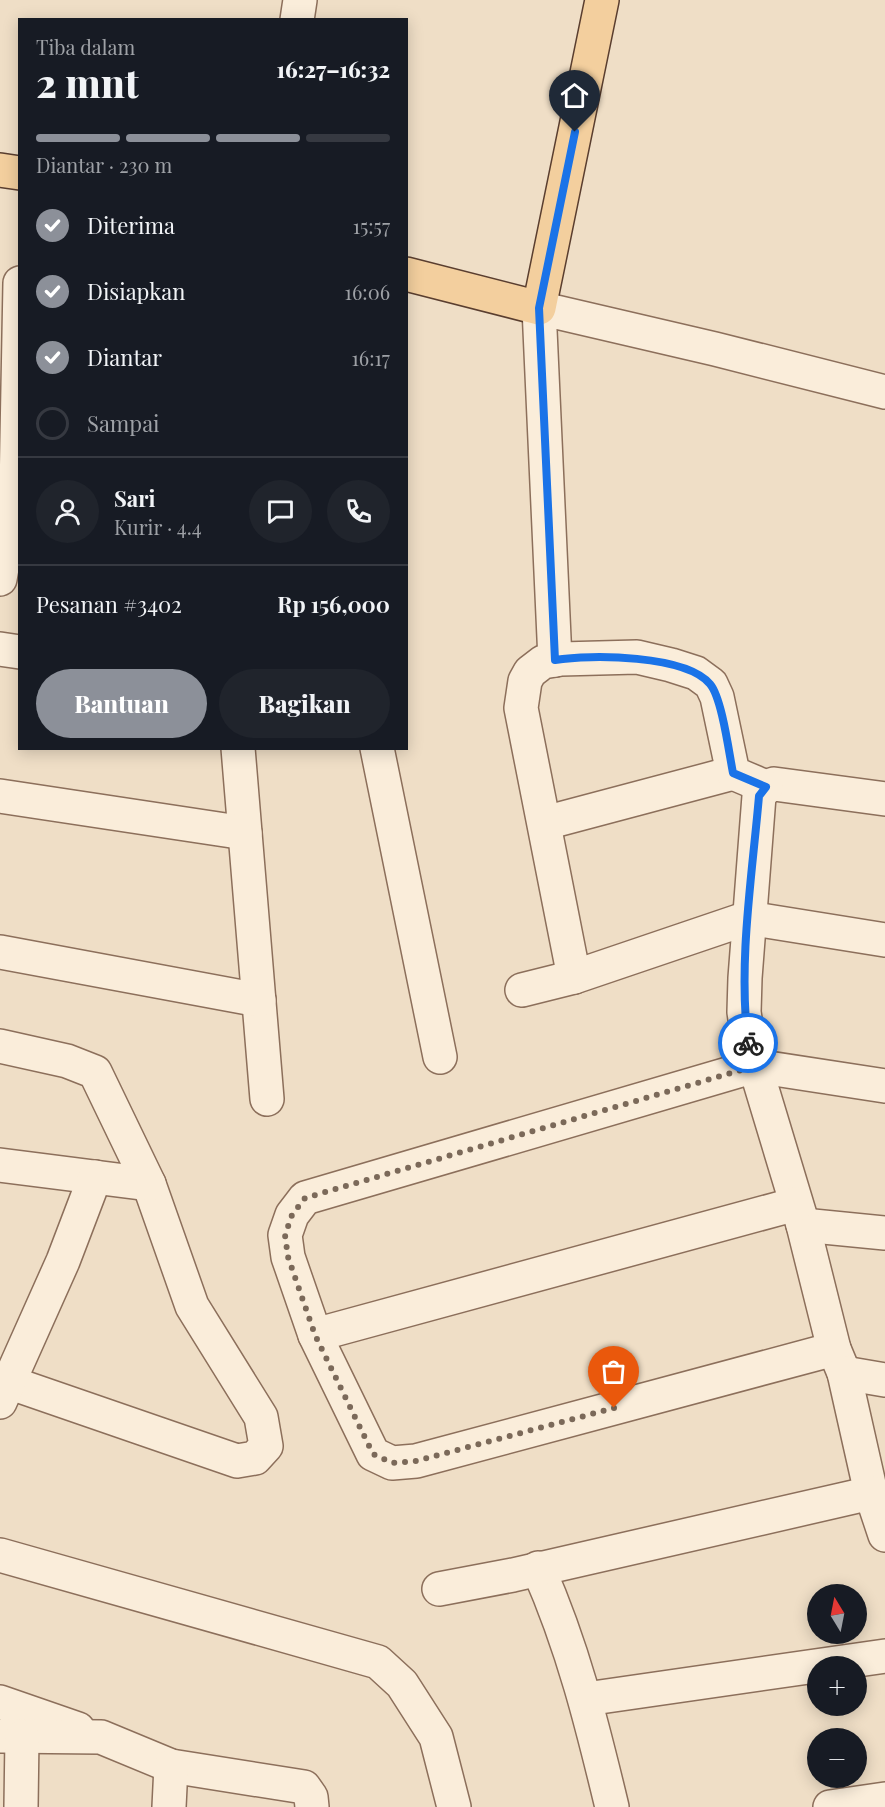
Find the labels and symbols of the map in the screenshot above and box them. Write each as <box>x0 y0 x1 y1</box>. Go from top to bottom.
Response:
pin <box>549 70 600 132</box>
courier <box>718 1013 778 1073</box>
pin <box>588 1346 639 1408</box>
north arrow <box>807 1584 867 1644</box>

